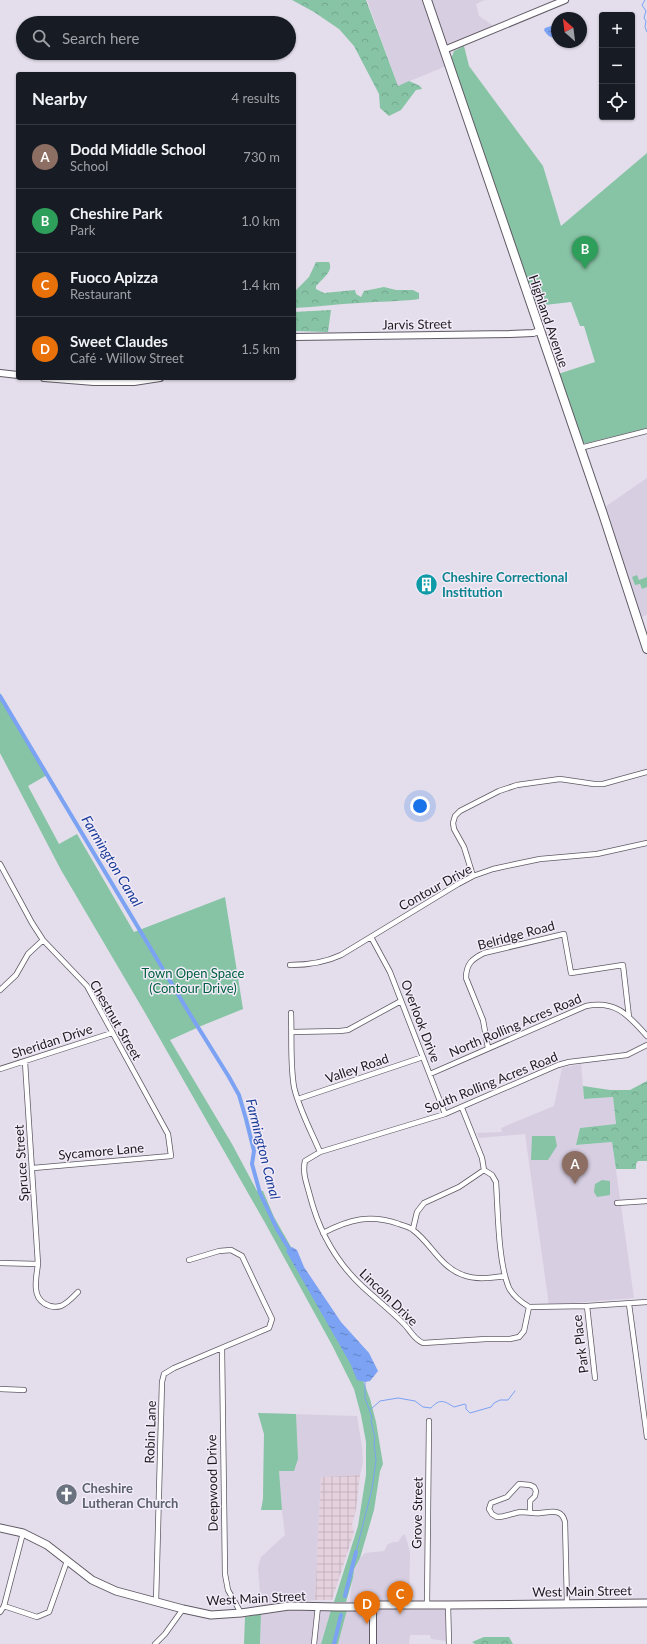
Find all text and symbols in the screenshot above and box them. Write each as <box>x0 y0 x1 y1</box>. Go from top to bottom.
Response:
north arrow <box>551 12 587 48</box>
map controls <box>599 12 635 120</box>
button: + <box>599 12 635 48</box>
search box <box>16 16 296 60</box>
icon: search <box>30 27 52 49</box>
text: Search here <box>62 29 139 47</box>
button: − <box>599 48 635 84</box>
button: locate <box>599 84 635 120</box>
text: Nearby <box>32 88 87 109</box>
text: 4 results <box>232 90 280 106</box>
text: Dodd Middle School <box>70 140 206 158</box>
text: A <box>40 149 50 165</box>
text: 730 m <box>243 149 280 165</box>
text: School <box>70 158 108 174</box>
text: Cheshire Park <box>70 204 163 222</box>
text: B <box>41 213 49 229</box>
text: 1.0 km <box>241 213 280 229</box>
text: Park <box>70 222 95 238</box>
pin: B <box>572 236 598 269</box>
text: Fuoco Apizza <box>70 268 158 286</box>
street label: Highland Avenue <box>526 273 572 370</box>
text: C <box>41 277 49 293</box>
text: 1.4 km <box>241 277 280 293</box>
text: Restaurant <box>70 286 132 302</box>
street label: Jarvis Street <box>382 315 452 333</box>
text: Sweet Claudes <box>70 332 168 350</box>
text: D <box>40 341 50 357</box>
text: 1.5 km <box>241 341 280 357</box>
text: Café · Willow Street <box>70 350 184 366</box>
place label: Cheshire Correctional Institution <box>442 569 568 600</box>
building icon: Cheshire Correctional Institution <box>414 571 440 597</box>
your location <box>410 796 430 816</box>
water label: Farmington Canal <box>79 812 146 909</box>
street label: Contour Drive <box>396 860 474 914</box>
street label: Belridge Road <box>476 917 556 953</box>
park label: Town Open Space (Contour Drive) <box>142 965 245 996</box>
street label: Chestnut Street <box>87 977 146 1063</box>
street label: Overlook Drive <box>398 977 444 1065</box>
street label: North Rolling Acres Road <box>446 990 584 1060</box>
street label: Sheridan Drive <box>9 1020 95 1062</box>
street label: South Rolling Acres Road <box>422 1048 560 1116</box>
street label: Valley Road <box>323 1050 391 1086</box>
water label: Farmington Canal <box>243 1097 284 1201</box>
street label: Spruce Street <box>10 1124 32 1202</box>
street label: Sycamore Lane <box>58 1139 145 1163</box>
pin: A <box>562 1151 588 1184</box>
street label: Lincoln Drive <box>356 1265 422 1329</box>
street label: Park Place <box>568 1314 592 1374</box>
street label: Robin Lane <box>141 1400 159 1464</box>
street label: Deepwood Drive <box>203 1434 221 1532</box>
street label: Grove Street <box>408 1477 426 1549</box>
place label: Cheshire Lutheran Church <box>82 1480 178 1511</box>
church icon: Cheshire Lutheran Church <box>54 1482 80 1508</box>
pin: C <box>387 1581 413 1614</box>
street label: West Main Street <box>532 1582 632 1600</box>
street label: West Main Street <box>206 1587 306 1609</box>
pin: D <box>354 1591 380 1624</box>

